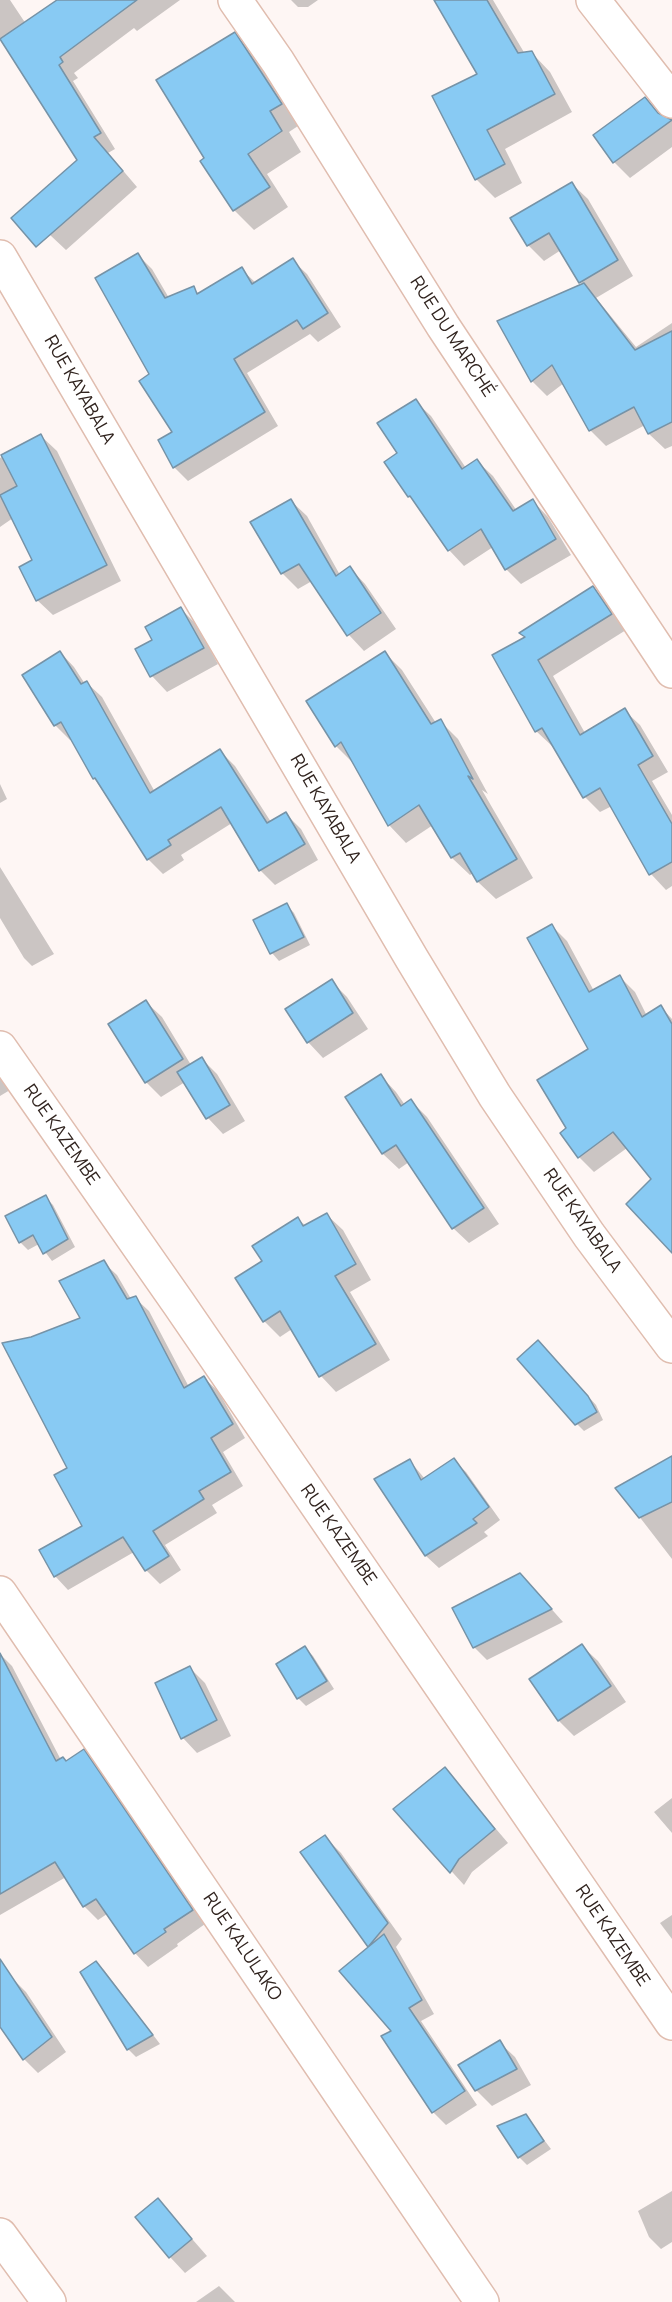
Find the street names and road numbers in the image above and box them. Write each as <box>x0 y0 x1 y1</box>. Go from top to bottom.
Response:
street label: RUE DU MARCHÉ <box>405 273 499 401</box>
street label: RUE KAYABALA <box>39 332 119 448</box>
street label: RUE KAYABALA <box>285 751 365 867</box>
street label: RUE KAZEMBE <box>18 1081 104 1189</box>
street label: RUE KAYABALA <box>538 1165 626 1277</box>
street label: RUE KAZEMBE <box>295 1481 381 1589</box>
street label: RUE KAZEMBE <box>570 1881 654 1991</box>
street label: RUE KALULAKO <box>198 1889 286 2005</box>

